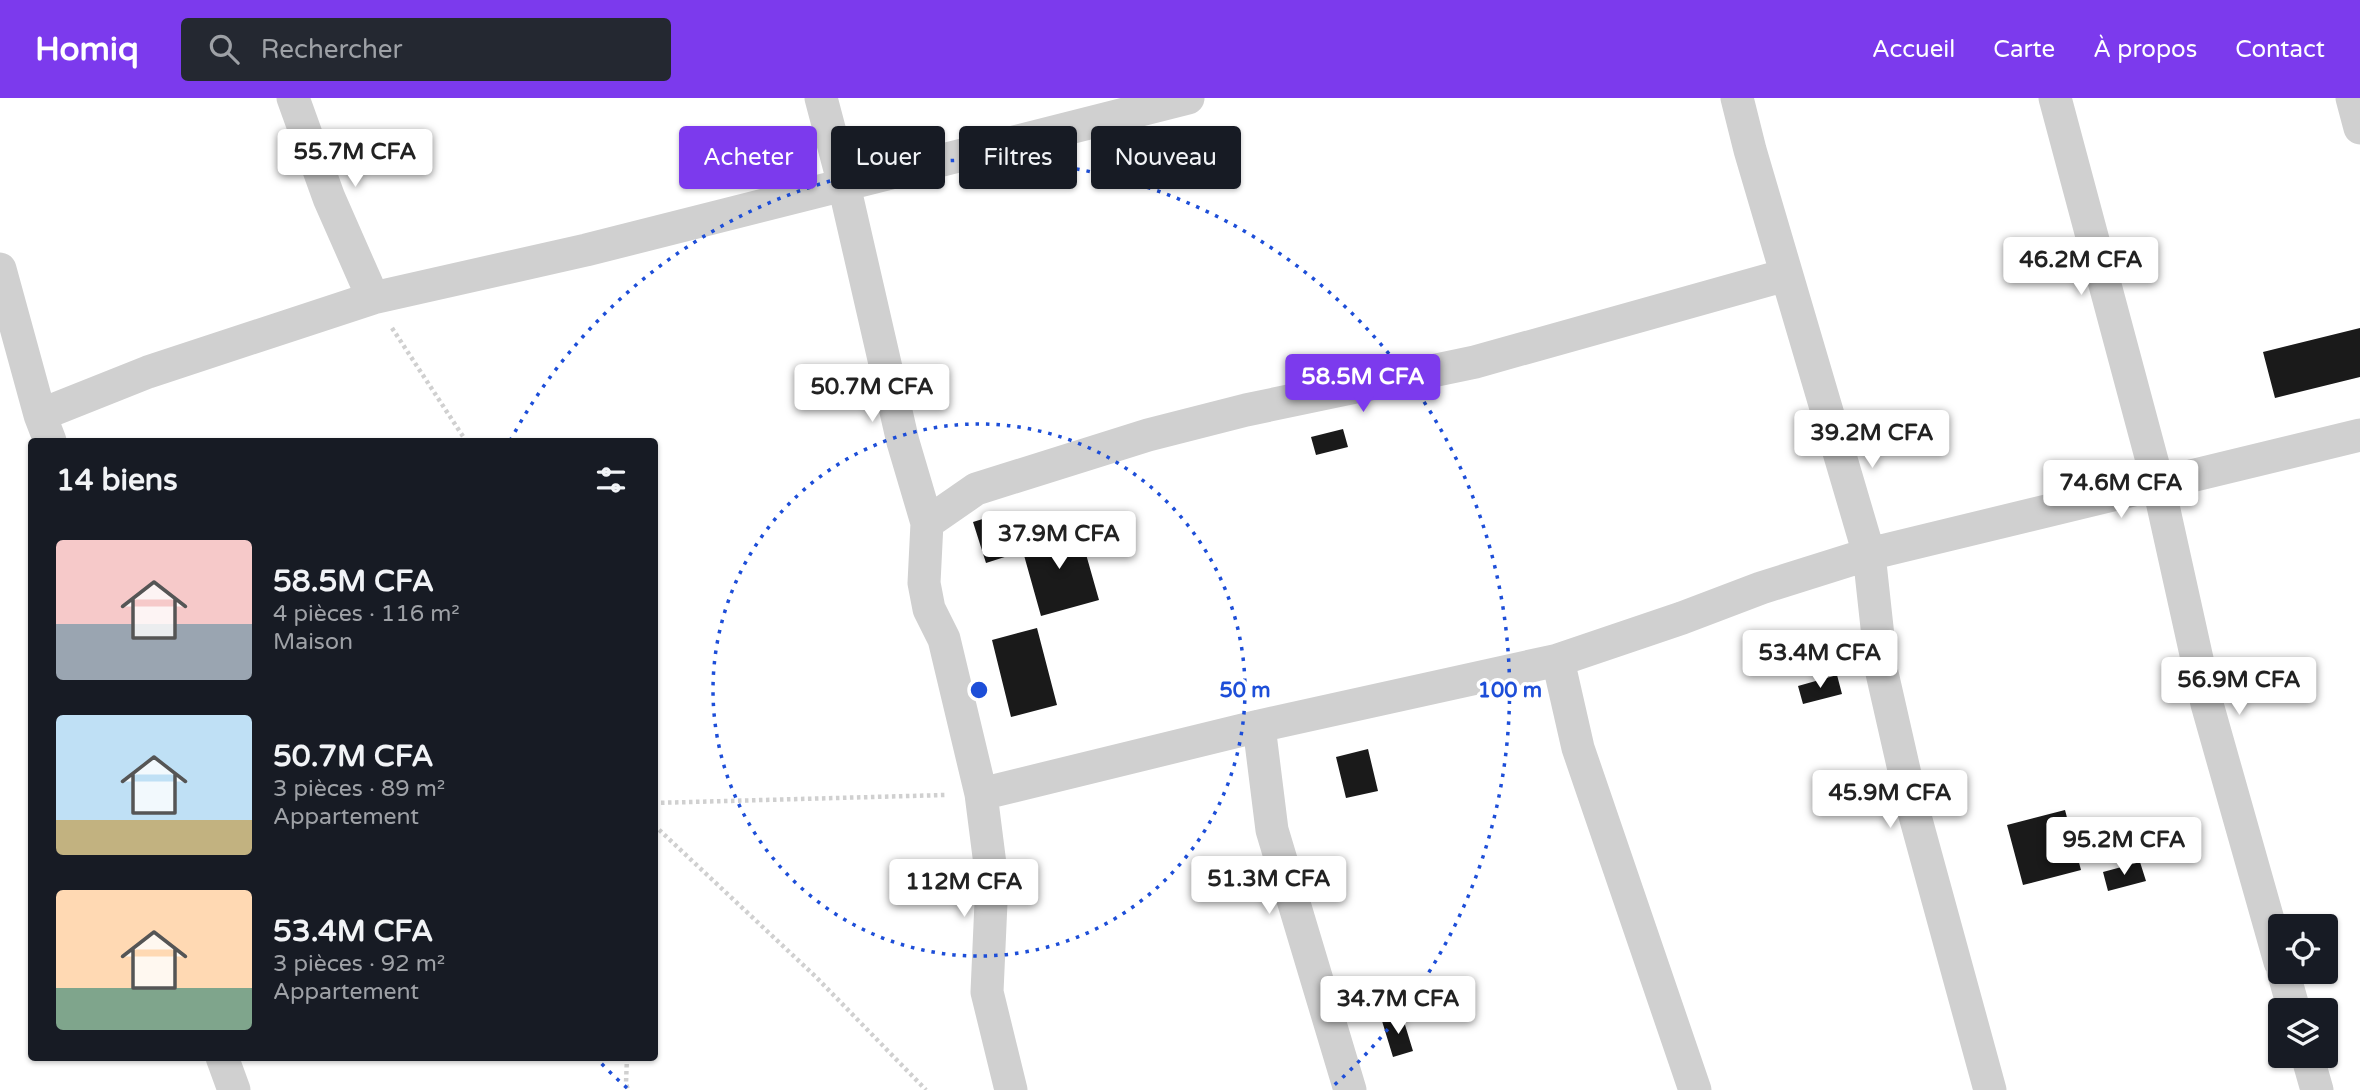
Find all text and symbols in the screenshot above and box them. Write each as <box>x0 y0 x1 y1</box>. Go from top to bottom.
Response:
search box <box>181 18 671 81</box>
text: Homiq <box>35 30 139 69</box>
icon: search <box>205 30 243 68</box>
text: Rechercher <box>261 34 402 65</box>
text: Accueil <box>1872 35 1955 64</box>
text: Carte <box>1993 35 2055 64</box>
text: À propos <box>2093 35 2197 64</box>
text: Contact <box>2235 35 2325 64</box>
chip: Acheter <box>679 126 817 189</box>
chip: Louer <box>831 126 945 189</box>
chip: Filtres <box>959 126 1077 189</box>
chip: Nouveau <box>1091 126 1241 189</box>
pin: 55.7M CFA <box>275 130 435 189</box>
text: 55.7M CFA <box>294 138 416 166</box>
pin: 46.2M CFA <box>2001 238 2161 297</box>
text: 46.2M CFA <box>2019 246 2143 274</box>
pin: 58.5M CFA <box>1283 354 1443 414</box>
text: 58.5M CFA <box>1301 363 1425 391</box>
pin: 50.7M CFA <box>792 364 952 424</box>
text: 50.7M CFA <box>810 373 934 401</box>
pin: 39.2M CFA <box>1792 410 1952 470</box>
text: 39.2M CFA <box>1810 419 1934 447</box>
pin: 74.6M CFA <box>2041 460 2201 520</box>
icon: filters <box>592 461 630 499</box>
text: 14 biens <box>56 462 178 499</box>
text: 74.6M CFA <box>2059 469 2183 497</box>
pin: 37.9M CFA <box>979 512 1139 571</box>
text: 37.9M CFA <box>998 520 1120 548</box>
text: 58.5M CFA <box>273 563 434 600</box>
icon: home <box>112 568 196 652</box>
text: 4 pièces · 116 m² <box>273 600 460 628</box>
text: Maison <box>273 628 353 656</box>
pin: 53.4M CFA <box>1740 630 1900 690</box>
text: 53.4M CFA <box>1759 639 1881 667</box>
pin: 56.9M CFA <box>2159 658 2319 717</box>
text: 56.9M CFA <box>2177 666 2301 694</box>
centre of rings <box>967 678 991 702</box>
text: 50 m <box>1219 678 1271 703</box>
text: 100 m <box>1478 678 1542 703</box>
text: 50.7M CFA <box>273 738 434 775</box>
icon: home <box>112 743 196 827</box>
pin: 45.9M CFA <box>1810 770 1970 830</box>
text: 3 pièces · 89 m² <box>273 775 445 803</box>
text: 45.9M CFA <box>1828 779 1952 807</box>
text: Appartement <box>273 803 419 831</box>
pin: 95.2M CFA <box>2044 818 2204 877</box>
text: 95.2M CFA <box>2062 826 2186 854</box>
pin: 51.3M CFA <box>1189 856 1349 916</box>
pin: 112M CFA <box>892 860 1036 919</box>
text: 51.3M CFA <box>1207 865 1331 893</box>
text: 112M CFA <box>905 868 1023 896</box>
text: 53.4M CFA <box>273 913 433 950</box>
map controls <box>2268 914 2338 1068</box>
button: locate <box>2268 914 2338 984</box>
icon: home <box>112 918 196 1002</box>
text: 3 pièces · 92 m² <box>273 950 445 978</box>
pin: 34.7M CFA <box>1318 976 1478 1036</box>
text: Appartement <box>273 978 419 1006</box>
text: 34.7M CFA <box>1336 985 1460 1013</box>
button: layers <box>2268 998 2338 1068</box>

